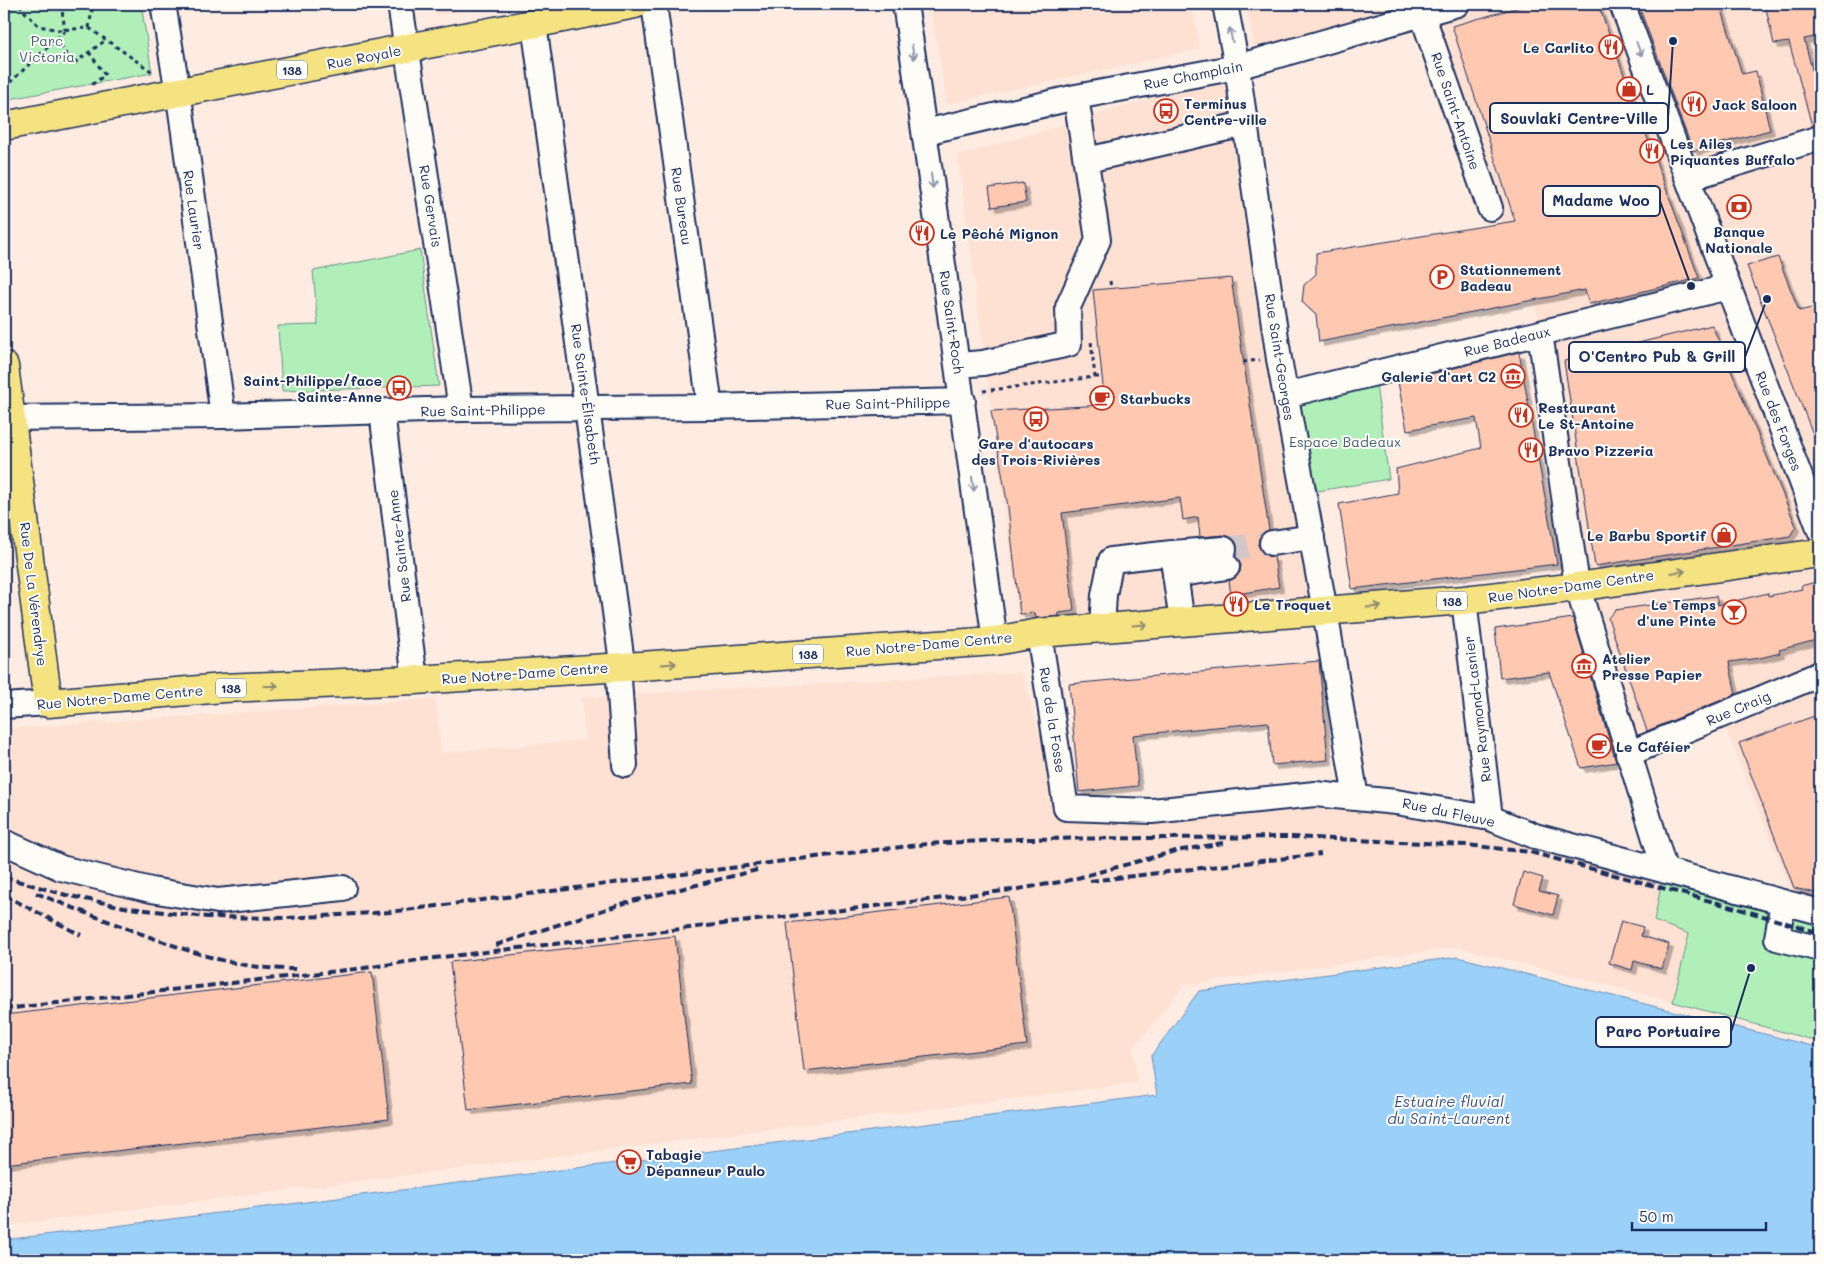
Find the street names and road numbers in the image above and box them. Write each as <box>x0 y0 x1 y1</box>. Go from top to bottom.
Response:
street label: Rue Royale <box>325 40 403 74</box>
street label: Rue Saint-Antoine <box>1427 50 1485 172</box>
street label: Rue Champlain <box>1142 56 1244 94</box>
road number: 138 <box>277 60 307 80</box>
street label: Rue Gervais <box>415 163 447 249</box>
street label: Rue Bureau <box>667 166 697 246</box>
street label: Rue Laurier <box>179 169 209 251</box>
street label: Rue Saint-Roch <box>935 269 969 375</box>
street label: Rue Saint-Georges <box>1261 292 1299 422</box>
street label: Rue Badeaux <box>1462 321 1552 361</box>
street label: Rue Sainte-Élisabeth <box>567 322 605 466</box>
street label: Rue des Forges <box>1751 368 1807 474</box>
street label: Rue Saint-Philippe <box>825 392 951 414</box>
street label: Rue Saint-Philippe <box>420 399 546 421</box>
street label: Rue Sainte-Anne <box>383 489 415 603</box>
street label: Rue De La Vérendrye <box>16 521 52 667</box>
street label: Rue Notre-Dame Centre <box>1487 565 1655 607</box>
road number: 138 <box>1437 592 1467 610</box>
street label: Rue Notre-Dame Centre <box>845 627 1013 661</box>
street label: Rue Raymond-Lasnier <box>1459 635 1495 783</box>
road number: 138 <box>793 644 823 664</box>
street label: Rue Notre-Dame Centre <box>441 658 609 688</box>
street label: Rue de la Fosse <box>1035 666 1071 774</box>
road number: 138 <box>216 678 246 698</box>
street label: Rue Notre-Dame Centre <box>36 680 204 714</box>
street label: Rue Craig <box>1703 686 1773 730</box>
street label: Rue du Fleuve <box>1401 793 1497 831</box>

